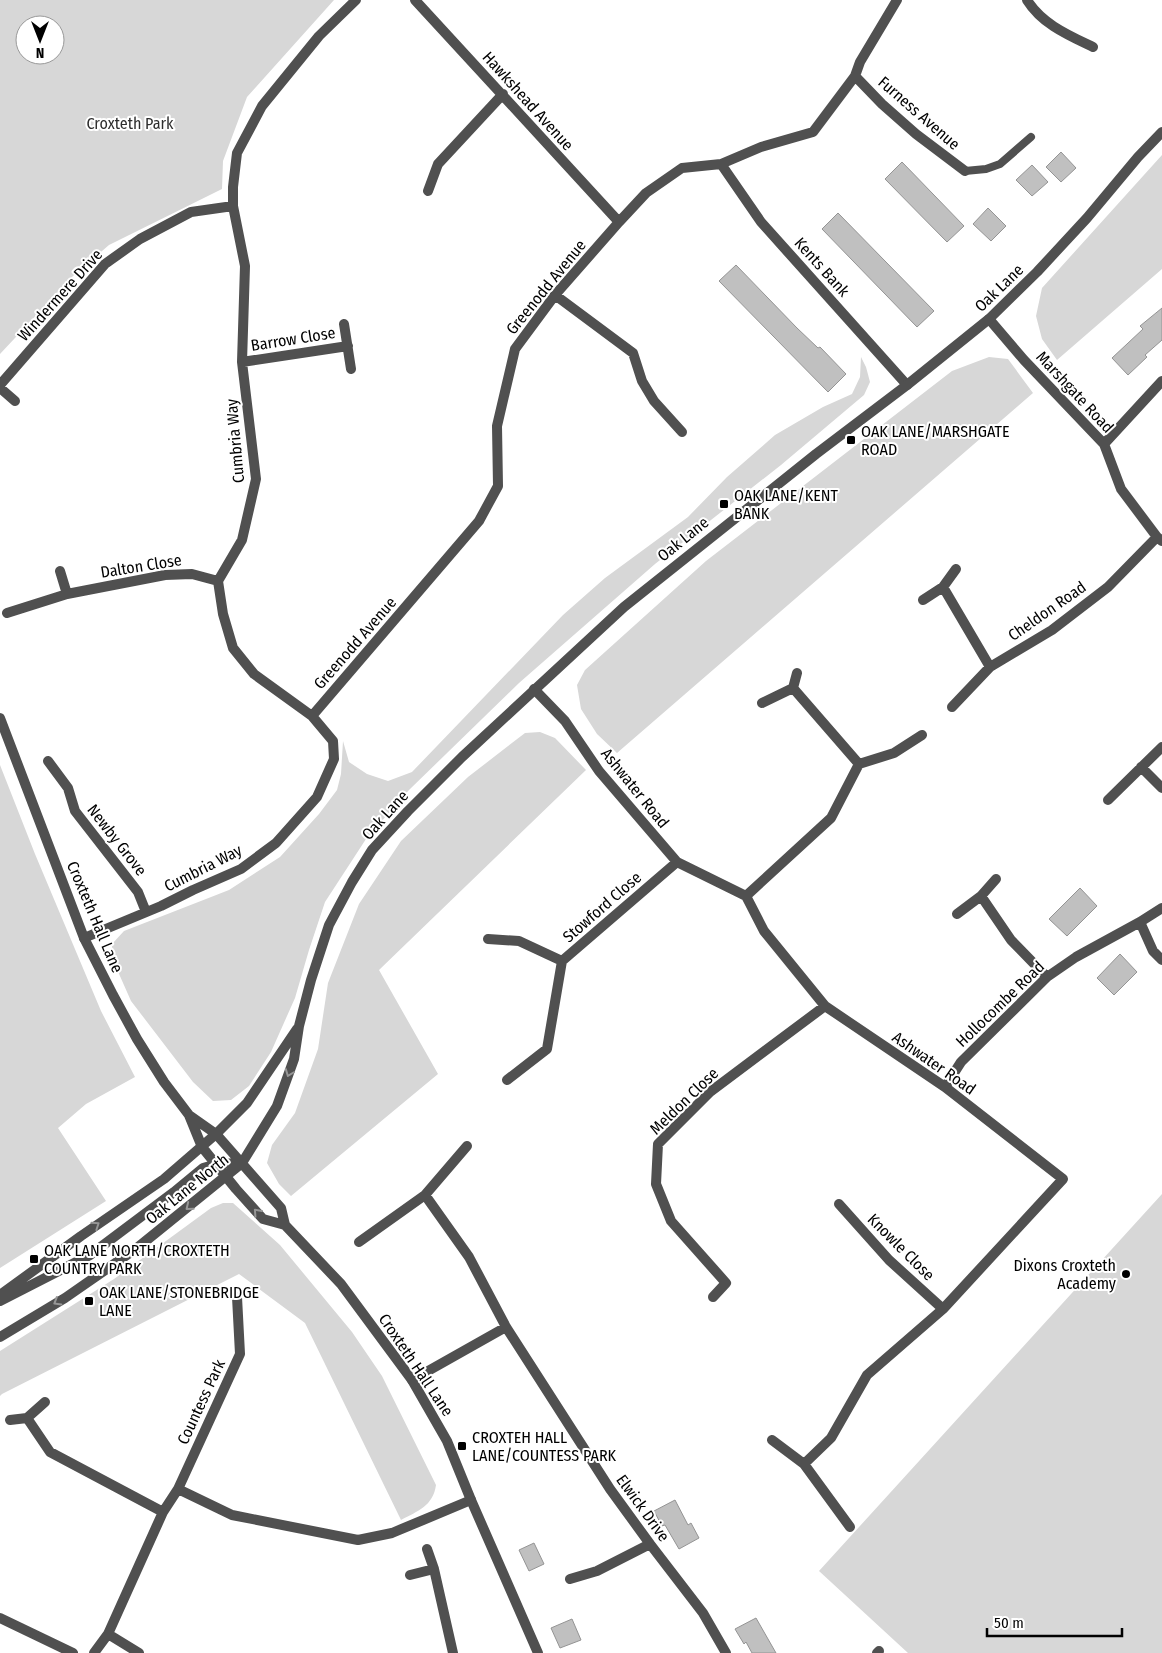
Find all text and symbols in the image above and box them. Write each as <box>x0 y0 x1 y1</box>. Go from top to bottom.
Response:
north arrow <box>15 15 65 65</box>
text: N <box>36 44 44 61</box>
street label: Hawkshead Avenue <box>479 48 577 154</box>
street label: Furness Avenue <box>874 72 964 154</box>
park label: Croxteth Park <box>86 114 174 133</box>
street label: Kents Bank <box>791 234 854 301</box>
street label: Greenodd Avenue <box>502 236 590 338</box>
street label: Windermere Drive <box>14 245 106 345</box>
street label: Oak Lane <box>971 260 1027 316</box>
street label: Barrow Close <box>249 323 337 355</box>
street label: Marshgate Road <box>1032 347 1118 437</box>
street label: Cumbria Way <box>222 397 248 484</box>
place label: OAK LANE/MARSHGATE ROAD <box>861 422 1009 459</box>
marker: OAK LANE/MARSHGATE ROAD <box>845 434 857 446</box>
place label: OAK LANE/KENT BANK <box>734 486 838 523</box>
marker: OAK LANE/KENT BANK <box>718 498 730 510</box>
street label: Oak Lane <box>654 513 712 565</box>
street label: Dalton Close <box>99 550 183 582</box>
street label: Cheldon Road <box>1004 577 1090 645</box>
street label: Greenodd Avenue <box>310 593 400 693</box>
street label: Ashwater Road <box>597 744 673 832</box>
street label: Oak Lane <box>358 786 412 844</box>
street label: Newby Grove <box>83 801 151 879</box>
street label: Cumbria Way <box>161 840 246 896</box>
street label: Croxteth Hall Lane <box>63 858 127 976</box>
street label: Stowford Close <box>559 868 645 946</box>
street label: Hollocombe Road <box>952 957 1048 1051</box>
street label: Ashwater Road <box>889 1027 979 1099</box>
street label: Meldon Close <box>646 1064 722 1138</box>
one-way arrow <box>285 1069 295 1077</box>
street label: Oak Lane North <box>142 1150 232 1228</box>
one-way arrow <box>186 1201 195 1209</box>
one-way arrow <box>254 1208 263 1217</box>
street label: Knowle Close <box>864 1210 938 1284</box>
one-way arrow <box>90 1222 100 1231</box>
place label: OAK LANE NORTH/CROXTETH COUNTRY PARK <box>44 1241 230 1278</box>
marker: OAK LANE NORTH/CROXTETH COUNTRY PARK <box>28 1253 40 1265</box>
place label: Dixons Croxteth Academy <box>1014 1256 1117 1293</box>
marker: Dixons Croxteth Academy <box>1120 1268 1132 1280</box>
place label: OAK LANE/STONEBRIDGE LANE <box>99 1283 259 1320</box>
marker: OAK LANE/STONEBRIDGE LANE <box>83 1295 95 1307</box>
one-way arrow <box>54 1296 63 1306</box>
street label: Croxteth Hall Lane <box>375 1310 457 1420</box>
street label: Countess Park <box>173 1356 229 1448</box>
place label: CROXTEH HALL LANE/COUNTESS PARK <box>472 1428 617 1465</box>
marker: CROXTEH HALL LANE/COUNTESS PARK <box>456 1440 468 1452</box>
street label: Elwick Drive <box>612 1471 674 1545</box>
scale bar <box>987 1606 1122 1638</box>
text: 50 m <box>994 1614 1024 1632</box>

